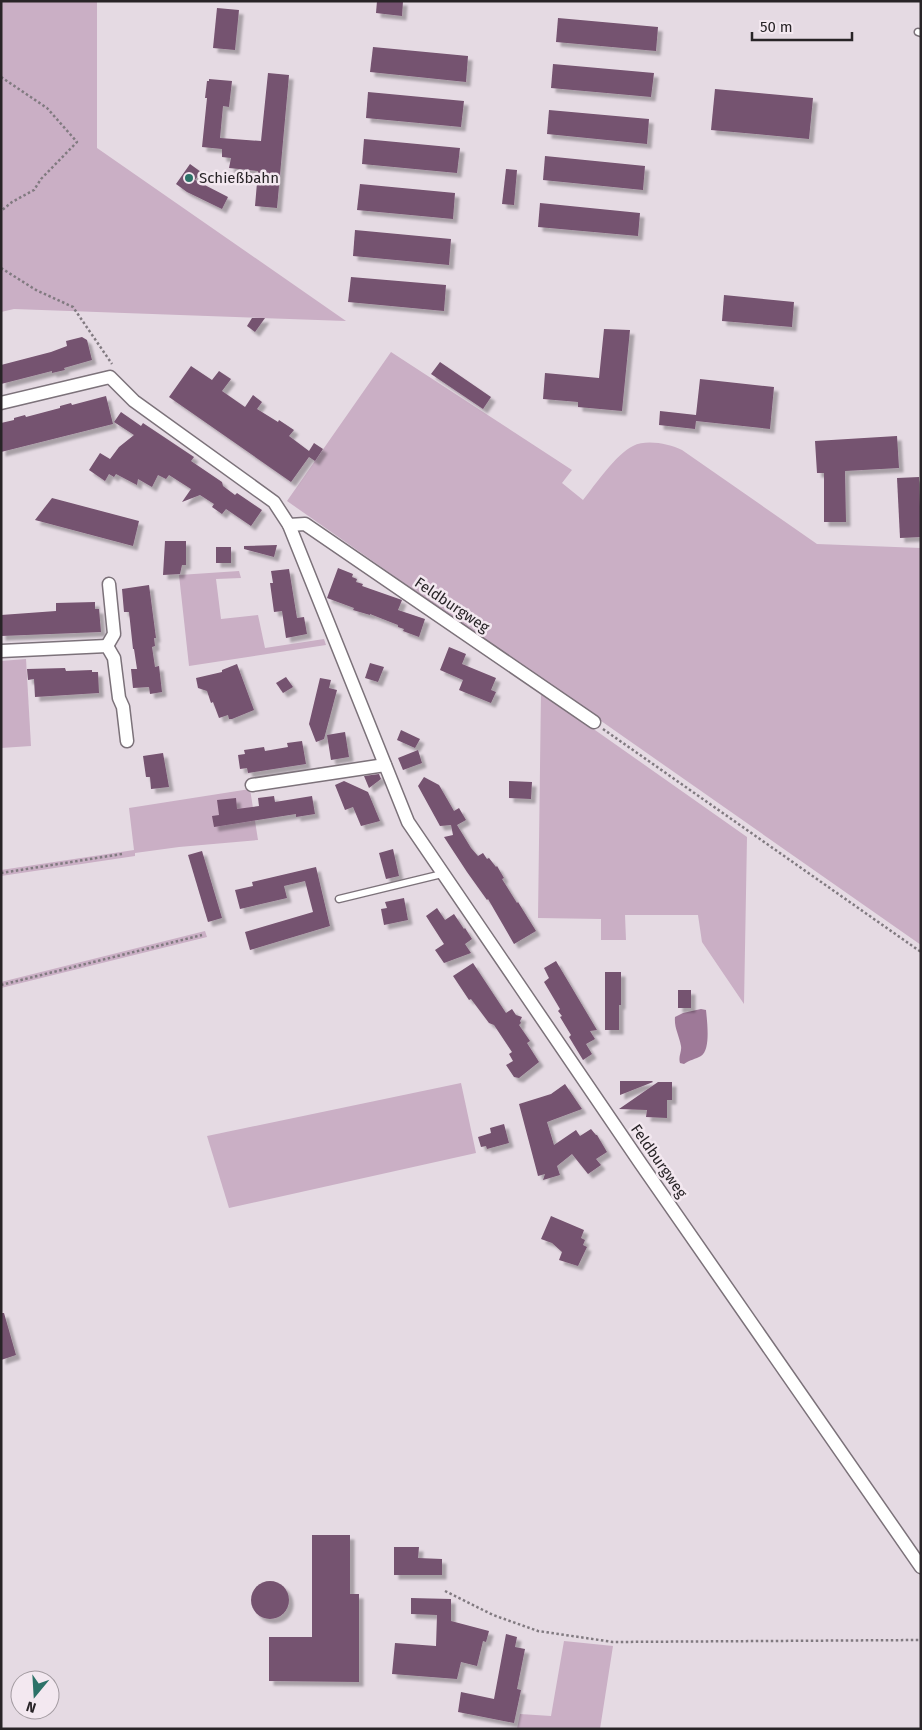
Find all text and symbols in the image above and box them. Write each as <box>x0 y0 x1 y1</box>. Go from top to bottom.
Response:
scale bar <box>752 10 852 42</box>
text: 50 m <box>760 18 793 36</box>
place label: Schießbahn <box>199 169 279 187</box>
marker: Schießbahn <box>183 172 195 184</box>
street label: Feldburgweg <box>411 573 493 637</box>
street label: Feldburgweg <box>627 1121 691 1202</box>
north arrow <box>10 1670 60 1720</box>
text: N <box>24 1697 38 1716</box>

